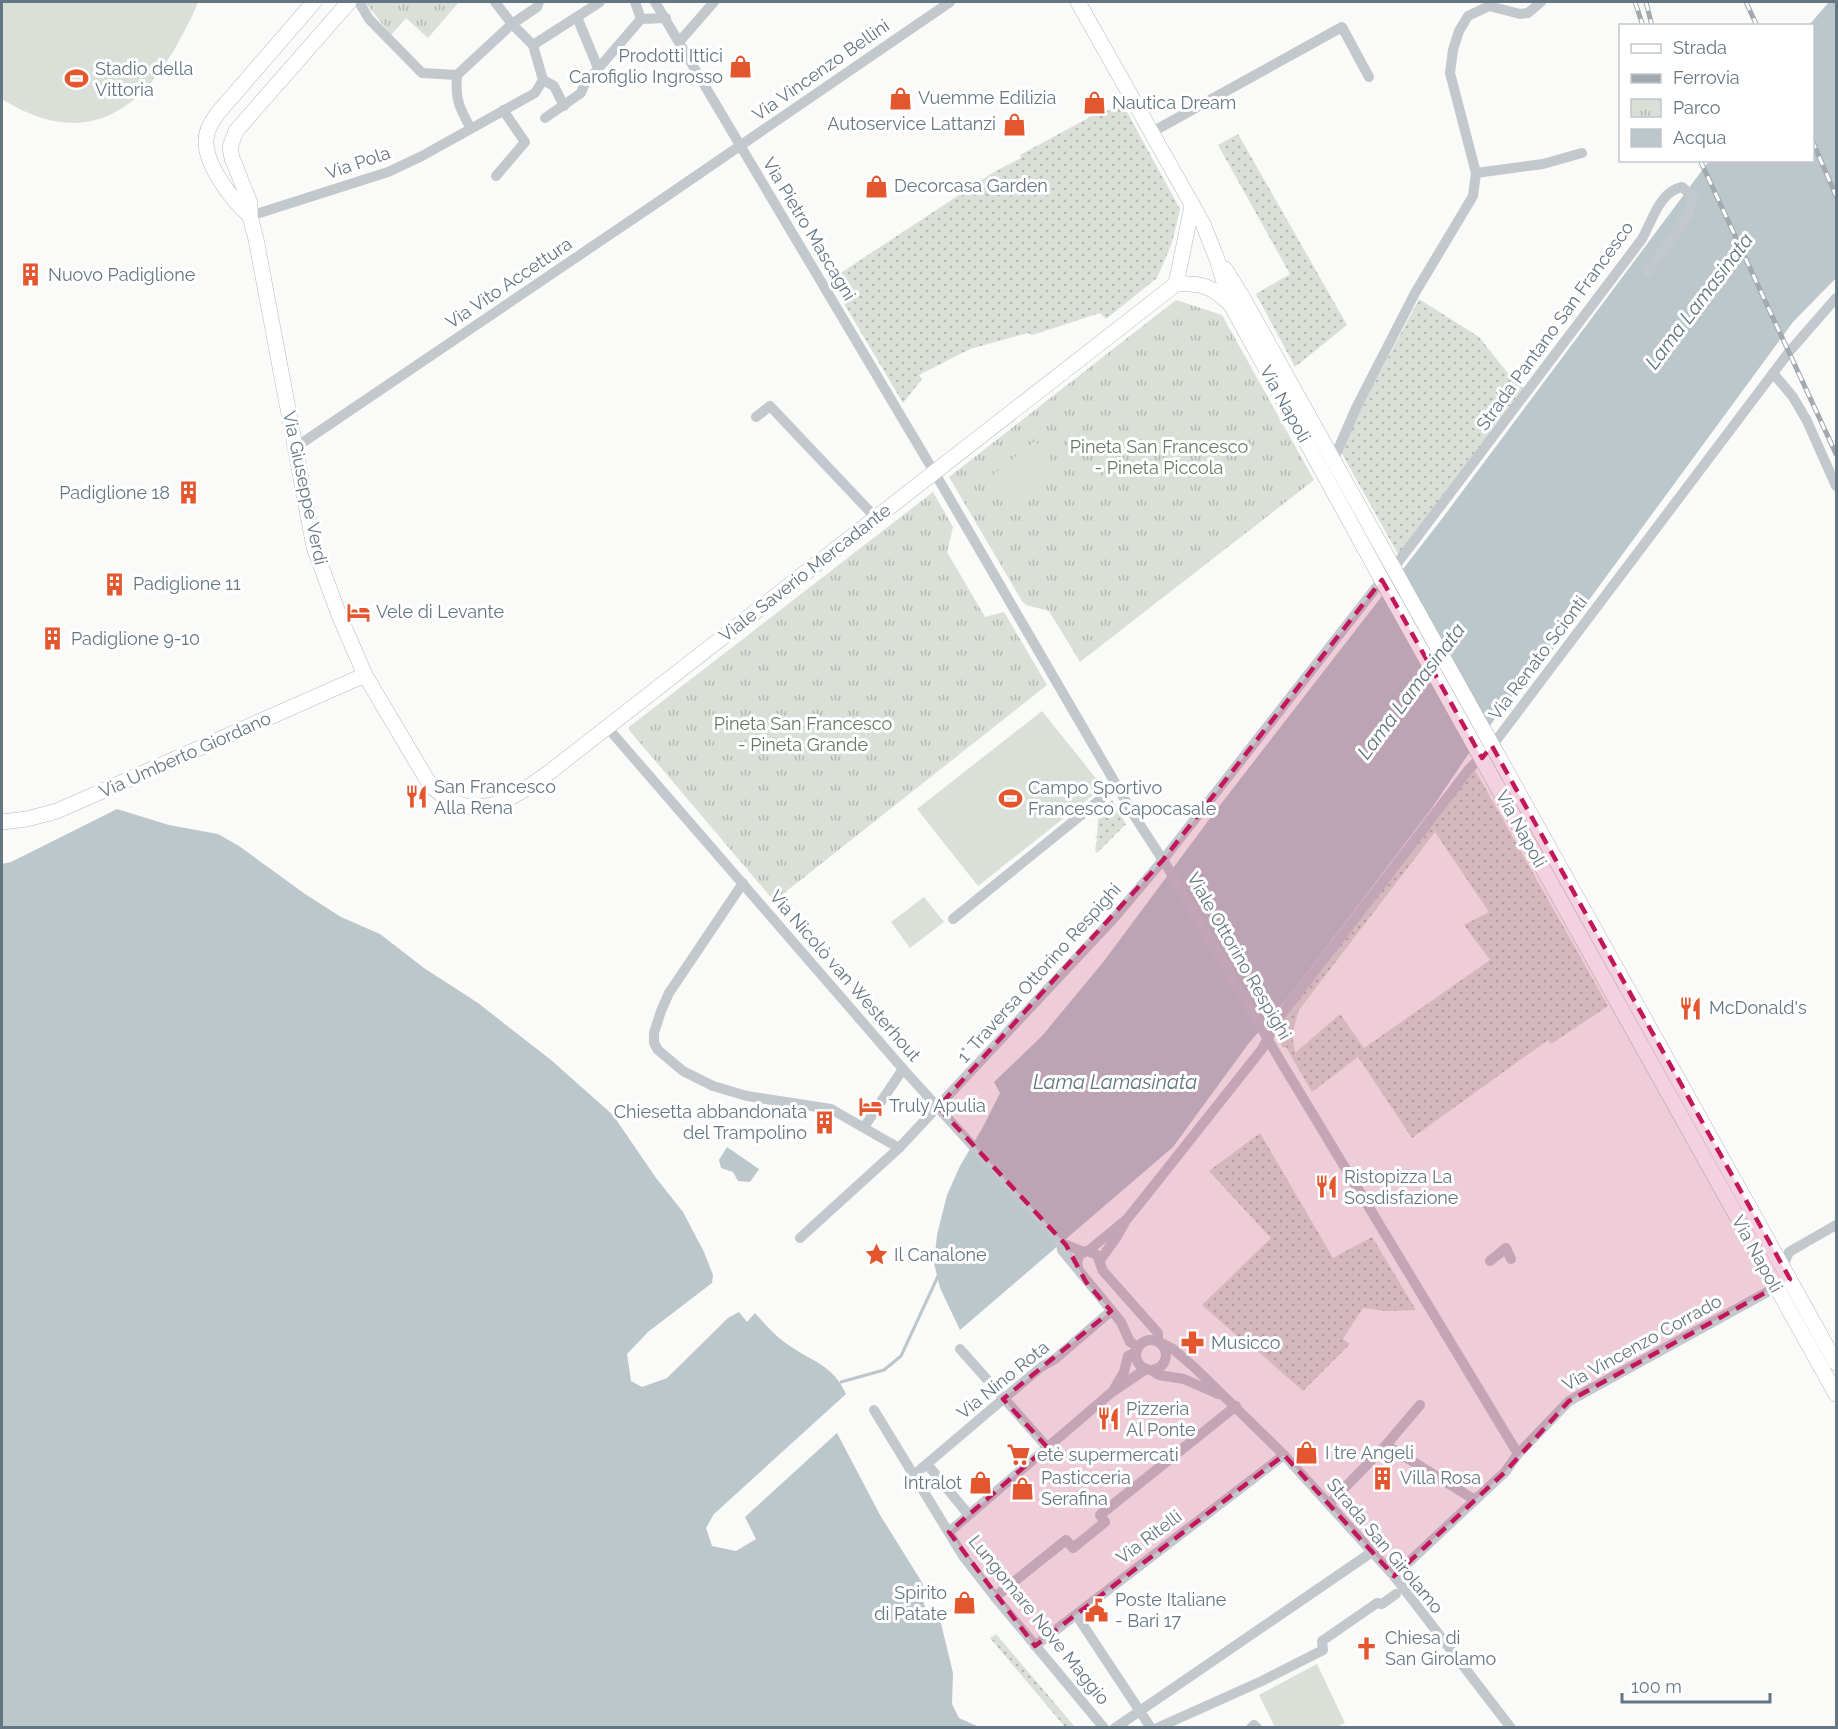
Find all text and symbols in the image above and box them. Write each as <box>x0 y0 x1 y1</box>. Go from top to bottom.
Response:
street label: Via Vincenzo Bellini <box>748 15 893 125</box>
legend <box>1619 24 1814 162</box>
text: Strada <box>1673 37 1727 58</box>
place label: Prodotti Ittici Carofiglio Ingrosso <box>569 45 723 87</box>
shop icon: Prodotti Ittici Carofiglio Ingrosso <box>728 53 754 79</box>
place label: Stadio della Vittoria <box>95 58 193 100</box>
sports icon: Stadio della Vittoria <box>64 66 90 92</box>
text: Ferrovia <box>1673 67 1740 88</box>
shop icon: Vuemme Edilizia <box>887 85 913 111</box>
place label: Vuemme Edilizia <box>918 87 1056 108</box>
shop icon: Nautica Dream <box>1081 90 1107 116</box>
place label: Nautica Dream <box>1112 92 1236 113</box>
text: Parco <box>1673 97 1721 118</box>
shop icon: Autoservice Lattanzi <box>1001 111 1027 137</box>
place label: Autoservice Lattanzi <box>827 113 996 134</box>
text: Acqua <box>1673 127 1726 148</box>
street label: Via Pola <box>323 142 393 183</box>
street label: Via Pietro Mascagni <box>758 153 860 304</box>
shop icon: Decorcasa Garden <box>863 173 889 199</box>
place label: Decorcasa Garden <box>894 175 1048 196</box>
street label: Strada Pantano San Francesco <box>1472 217 1638 434</box>
water label: Lama Lamasinata <box>1640 228 1758 374</box>
street label: Via Vito Accettura <box>442 233 576 333</box>
building icon: Nuovo Padiglione <box>17 262 43 288</box>
place label: Nuovo Padiglione <box>48 264 196 285</box>
street label: Via Napoli <box>1256 362 1315 446</box>
street label: Via Giuseppe Verdi <box>279 409 332 567</box>
park label: Pineta San Francesco - Pineta Piccola <box>1070 436 1248 478</box>
building icon: Padiglione 18 <box>175 480 201 506</box>
place label: Padiglione 18 <box>59 482 170 503</box>
street label: Viale Saverio Mercadante <box>715 499 895 646</box>
building icon: Padiglione 11 <box>102 571 128 597</box>
place label: Padiglione 11 <box>133 573 241 594</box>
street label: Via Renato Scionti <box>1484 592 1591 724</box>
hotel icon: Vele di Levante <box>345 599 371 625</box>
place label: Vele di Levante <box>376 601 504 622</box>
water label: Lama Lamasinata <box>1352 618 1470 764</box>
building icon: Padiglione 9-10 <box>40 626 66 652</box>
place label: Padiglione 9-10 <box>71 628 200 649</box>
street label: Via Umberto Giordano <box>96 707 274 802</box>
park label: Pineta San Francesco - Pineta Grande <box>714 713 892 755</box>
place label: San Francesco Alla Rena <box>434 776 556 818</box>
place label: Campo Sportivo Francesco Capocasale <box>1028 777 1217 819</box>
restaurant icon: San Francesco Alla Rena <box>403 784 429 810</box>
sports icon: Campo Sportivo Francesco Capocasale <box>997 785 1023 811</box>
street label: Via Napoli <box>1492 787 1551 871</box>
street label: Viale Ottorino Respighi <box>1183 868 1296 1043</box>
street label: 1° Traversa Ottorino Respighi <box>953 879 1125 1067</box>
street label: Via Nicolò van Westerhout <box>765 886 925 1065</box>
restaurant icon: McDonald's <box>1678 995 1704 1021</box>
place label: McDonald's <box>1709 997 1807 1018</box>
water label: Lama Lamasinata <box>1033 1070 1197 1094</box>
hotel icon: Truly Apulia <box>858 1093 884 1119</box>
place label: Truly Apulia <box>889 1095 986 1116</box>
place label: Chiesetta abbandonata del Trampolino <box>614 1101 807 1143</box>
building icon: Chiesetta abbandonata del Trampolino <box>812 1109 838 1135</box>
place label: Ristopizza La Sosdisfazione <box>1344 1166 1459 1208</box>
restaurant icon: Ristopizza La Sosdisfazione <box>1313 1174 1339 1200</box>
street label: Via Napoli <box>1728 1212 1787 1296</box>
place icon: Il Canalone <box>863 1242 889 1268</box>
place label: Il Canalone <box>894 1244 987 1265</box>
street label: Via Vincenzo Corrado <box>1558 1290 1725 1395</box>
pharmacy icon: Musicco <box>1180 1330 1206 1356</box>
place label: Musicco <box>1211 1332 1281 1353</box>
street label: Via Nino Rota <box>953 1336 1053 1423</box>
place label: Pizzeria Al Ponte <box>1126 1398 1196 1440</box>
restaurant icon: Pizzeria Al Ponte <box>1095 1406 1121 1432</box>
shop icon: I tre Angeli <box>1294 1440 1320 1466</box>
supermarket icon: etè supermercati <box>1006 1442 1032 1468</box>
place label: I tre Angeli <box>1325 1442 1414 1463</box>
place label: etè supermercati <box>1037 1444 1179 1465</box>
building icon: Villa Rosa <box>1369 1465 1395 1491</box>
place label: Pasticceria Serafina <box>1041 1467 1131 1509</box>
place label: Villa Rosa <box>1400 1467 1481 1488</box>
shop icon: Intralot <box>967 1470 993 1496</box>
place label: Intralot <box>904 1472 962 1493</box>
street label: Strada San Girolamo <box>1323 1474 1448 1618</box>
shop icon: Pasticceria Serafina <box>1010 1475 1036 1501</box>
street label: Via Ritelli <box>1112 1505 1185 1568</box>
street label: Lungomare Nove Maggio <box>965 1531 1114 1709</box>
place label: Spirito di Patate <box>874 1582 947 1624</box>
place label: Poste Italiane - Bari 17 <box>1115 1589 1227 1631</box>
shop icon: Spirito di Patate <box>952 1590 978 1616</box>
public building icon: Poste Italiane - Bari 17 <box>1084 1597 1110 1623</box>
place label: Chiesa di San Girolamo <box>1385 1627 1497 1669</box>
church icon: Chiesa di San Girolamo <box>1354 1635 1380 1661</box>
scale bar <box>1622 1666 1770 1704</box>
text: 100 m <box>1631 1676 1682 1697</box>

